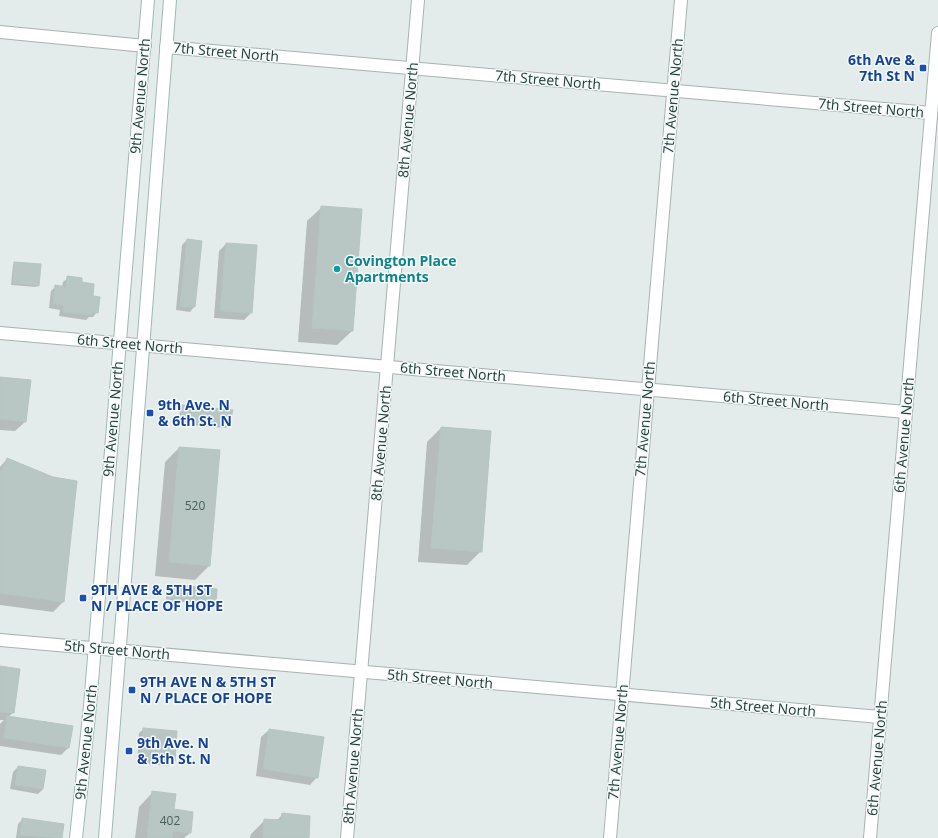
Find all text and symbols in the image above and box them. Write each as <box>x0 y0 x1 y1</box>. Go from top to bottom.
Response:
street label: 9th Avenue North <box>125 37 154 154</box>
street label: 7th Street North <box>172 37 280 66</box>
street label: 7th Avenue North <box>658 37 687 154</box>
place label: 6th Ave & 7th St N <box>848 50 915 85</box>
street label: 8th Avenue North <box>393 61 422 178</box>
marker: 6th Ave & 7th St N <box>918 63 928 73</box>
street label: 7th Street North <box>494 65 602 94</box>
street label: 7th Street North <box>817 93 925 122</box>
place label: Covington Place Apartments <box>345 251 457 286</box>
marker: Covington Place Apartments <box>332 264 342 274</box>
street label: 6th Street North <box>76 329 184 358</box>
street label: 6th Street North <box>399 357 507 386</box>
street label: 9th Avenue North <box>98 360 127 477</box>
street label: 7th Avenue North <box>630 360 659 477</box>
street label: 6th Avenue North <box>889 376 918 493</box>
street label: 8th Avenue North <box>366 384 395 501</box>
street label: 6th Street North <box>722 386 830 415</box>
place label: 9th Ave. N & 6th St. N <box>158 395 232 430</box>
marker: 9th Ave. N & 6th St. N <box>145 408 155 418</box>
house number: 520 <box>185 497 205 514</box>
place label: 9TH AVE & 5TH ST N / PLACE OF HOPE <box>91 580 223 615</box>
marker: 9TH AVE & 5TH ST N / PLACE OF HOPE <box>78 593 88 603</box>
street label: 5th Street North <box>63 635 171 664</box>
street label: 5th Street North <box>386 664 494 693</box>
place label: 9TH AVE N & 5TH ST N / PLACE OF HOPE <box>140 672 276 707</box>
street label: 9th Avenue North <box>70 683 101 801</box>
street label: 7th Avenue North <box>603 683 632 800</box>
marker: 9TH AVE N & 5TH ST N / PLACE OF HOPE <box>127 685 137 695</box>
street label: 5th Street North <box>709 692 817 721</box>
street label: 6th Avenue North <box>862 699 891 816</box>
street label: 8th Avenue North <box>338 707 367 824</box>
place label: 9th Ave. N & 5th St. N <box>137 733 211 768</box>
marker: 9th Ave. N & 5th St. N <box>124 746 134 756</box>
house number: 402 <box>160 812 180 829</box>

